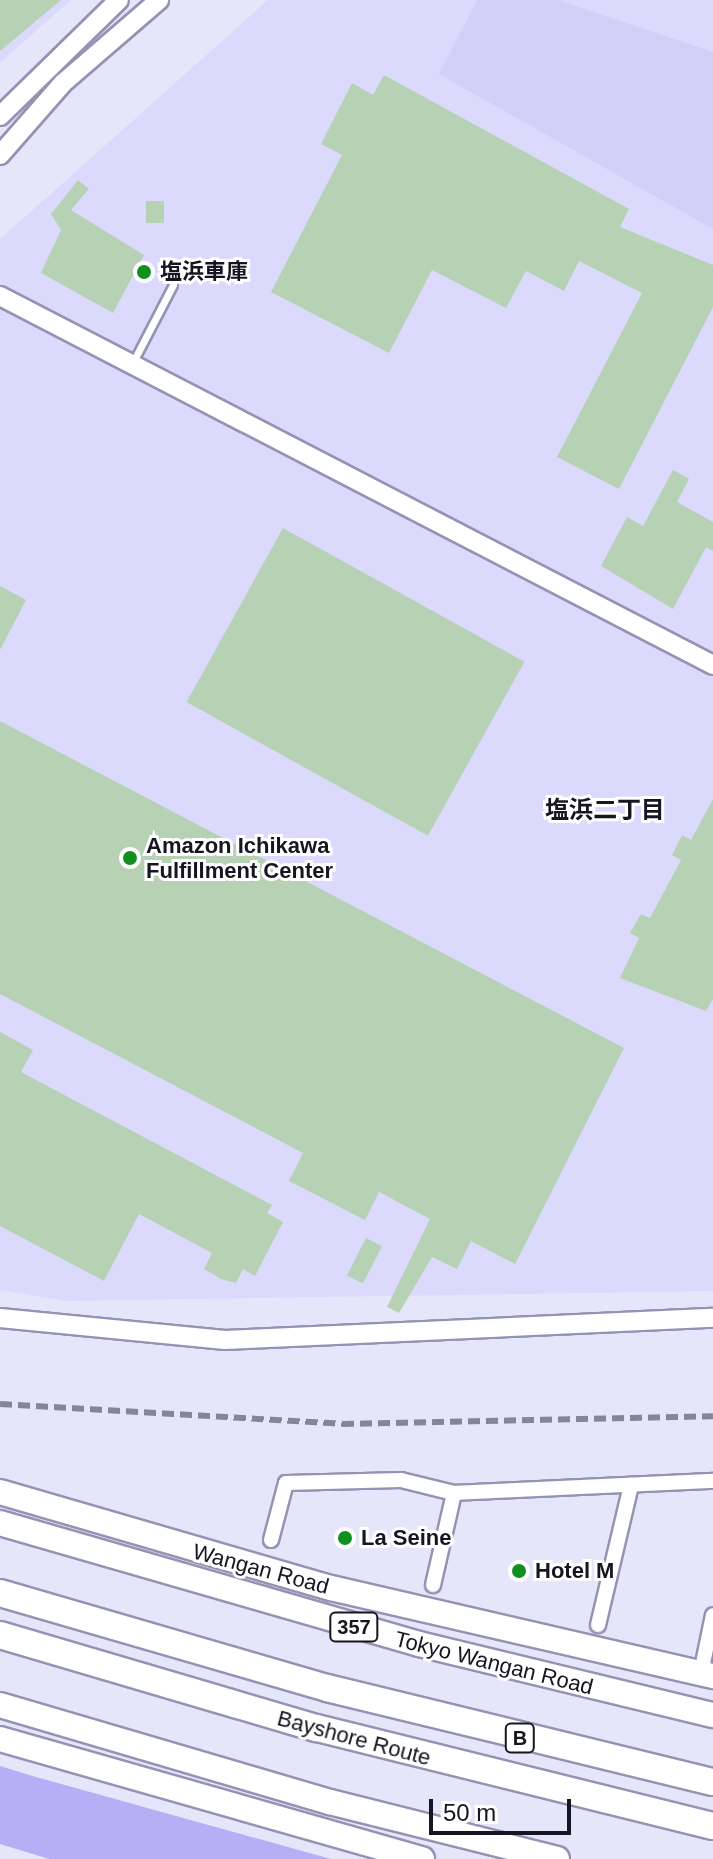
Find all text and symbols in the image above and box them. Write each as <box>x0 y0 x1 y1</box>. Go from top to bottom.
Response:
place label: 塩浜車庫 <box>160 259 248 285</box>
marker: 塩浜車庫 <box>135 263 153 281</box>
district label: 塩浜二丁目 <box>545 796 665 824</box>
place label: Amazon Ichikawa Fulfillment Center <box>146 832 333 884</box>
marker: Amazon Ichikawa Fulfillment Center <box>121 849 139 867</box>
place label: La Seine <box>361 1525 451 1551</box>
marker: La Seine <box>336 1529 354 1547</box>
street label: Wangan Road <box>190 1538 332 1600</box>
place label: Hotel M <box>535 1558 614 1584</box>
marker: Hotel M <box>510 1562 528 1580</box>
road number: 357 <box>328 1611 380 1643</box>
street label: Tokyo Wangan Road <box>392 1626 596 1700</box>
street label: Bayshore Route <box>274 1705 434 1771</box>
road number: B <box>504 1722 536 1754</box>
scale bar <box>433 1783 575 1833</box>
text: 50 m <box>443 1799 496 1826</box>

